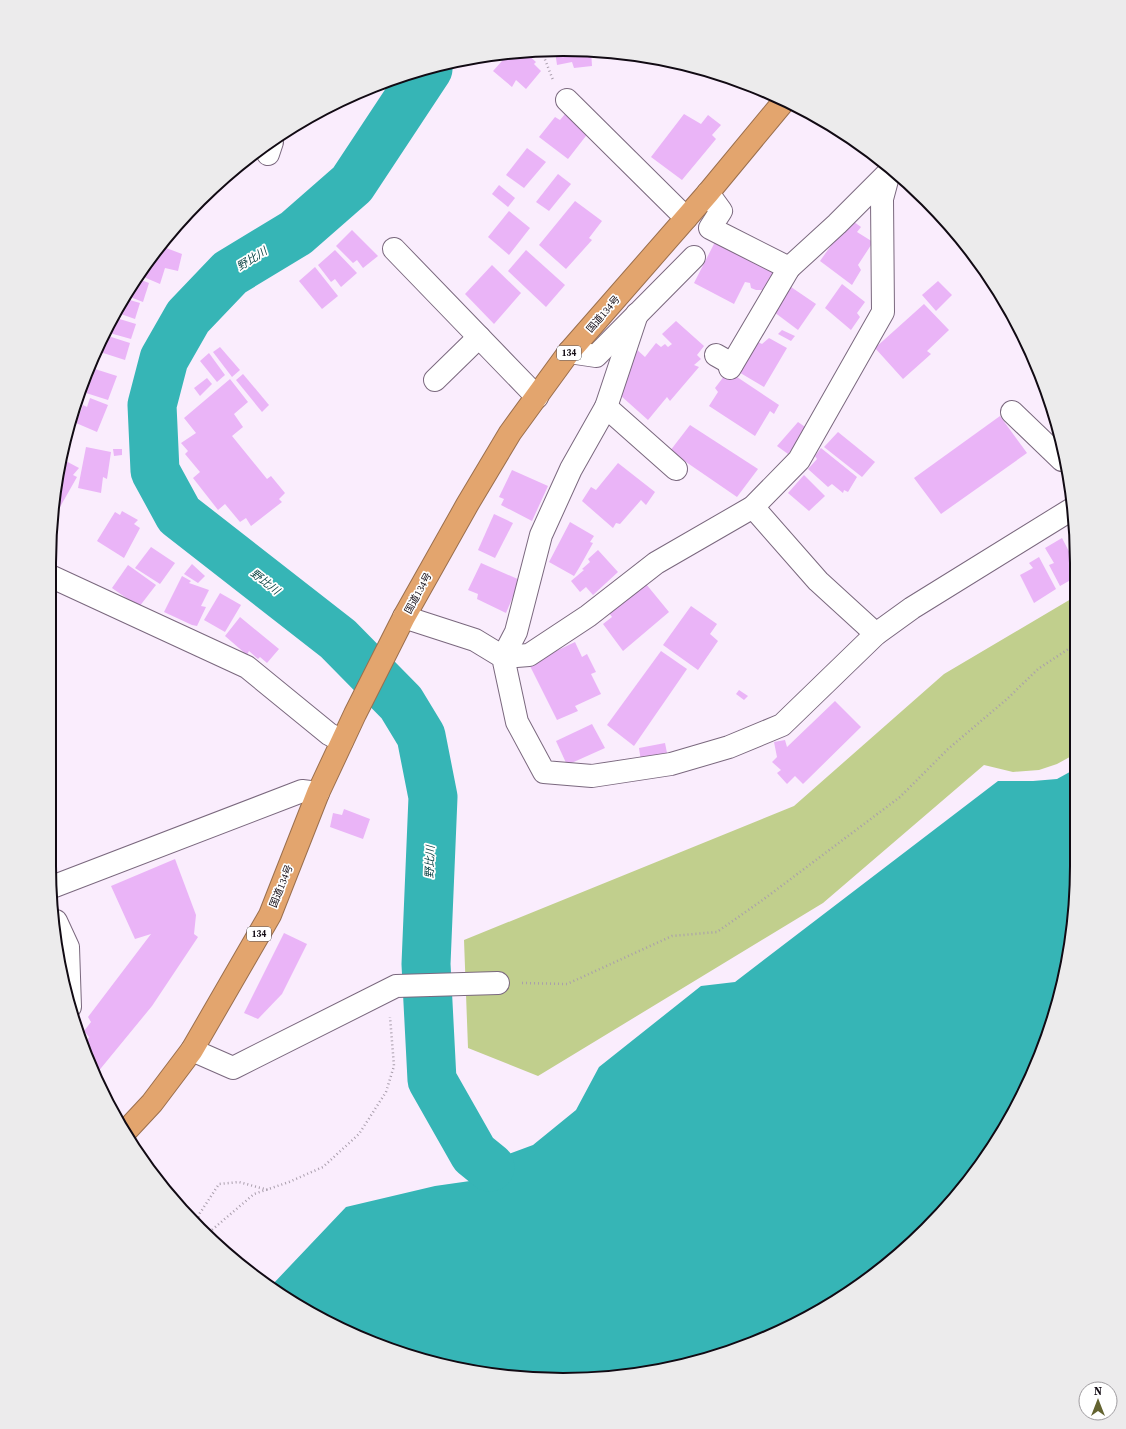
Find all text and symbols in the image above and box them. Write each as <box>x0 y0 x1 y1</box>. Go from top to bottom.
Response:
water label: 野比川 <box>234 243 271 274</box>
street label: 国道134号 <box>583 293 623 335</box>
road number: 134 <box>557 346 581 360</box>
water label: 野比川 <box>247 566 283 599</box>
street label: 国道134号 <box>401 570 435 616</box>
water label: 野比川 <box>422 844 438 879</box>
street label: 国道134号 <box>267 863 295 909</box>
road number: 134 <box>247 927 271 941</box>
north arrow <box>1078 1381 1118 1421</box>
text: N <box>1094 1384 1102 1399</box>

